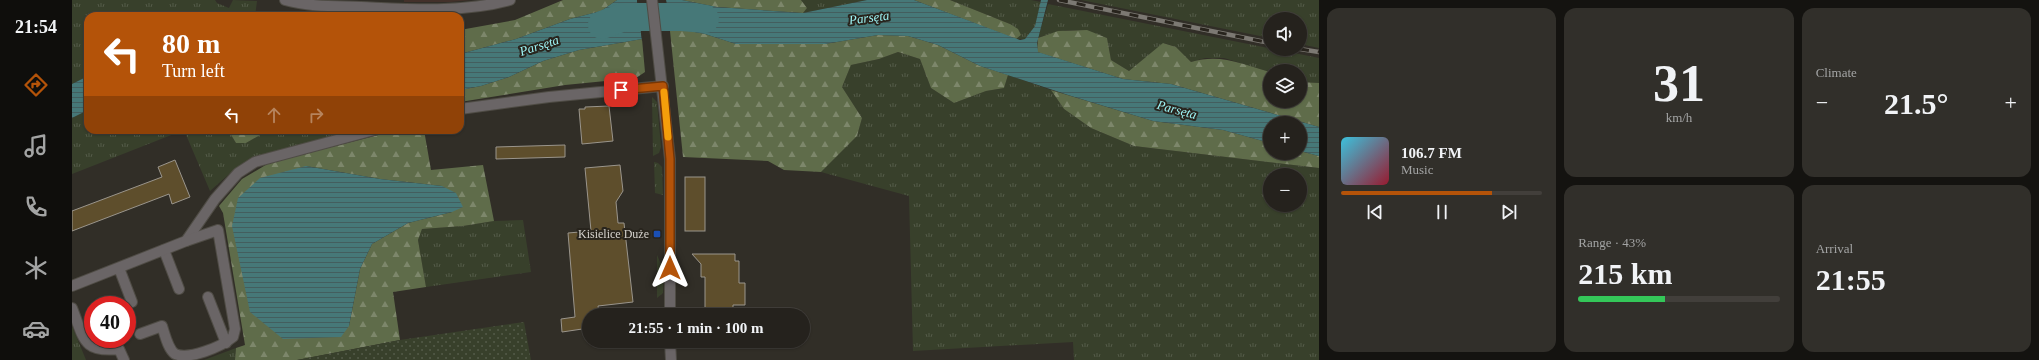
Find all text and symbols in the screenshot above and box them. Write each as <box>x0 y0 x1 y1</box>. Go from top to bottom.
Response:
water label: Parsęta <box>847 8 891 28</box>
map controls <box>1263 12 1307 212</box>
button: sound <box>1263 12 1307 56</box>
text: 21:54 <box>15 17 57 37</box>
icon: left <box>96 28 148 80</box>
text: 80 m <box>162 28 220 59</box>
water label: Parsęta <box>517 32 561 59</box>
text: 31 <box>1653 55 1705 112</box>
text: Turn left <box>162 61 225 81</box>
button: layers <box>1263 64 1307 108</box>
text: Climate <box>1816 65 1857 80</box>
icon: directions <box>22 71 50 99</box>
pin <box>604 73 638 107</box>
icon: arrive <box>610 79 632 101</box>
text: 21.5° <box>1884 87 1949 120</box>
text: − <box>1816 90 1828 115</box>
text: + <box>2005 90 2017 115</box>
water label: Parsęta <box>1154 97 1199 122</box>
icon: left <box>221 104 243 126</box>
icon: ahead <box>263 104 285 126</box>
icon: right <box>305 104 327 126</box>
text: km/h <box>1666 110 1692 125</box>
button: + <box>1263 116 1307 160</box>
icon: music <box>22 132 50 160</box>
text: 106.7 FM <box>1401 145 1462 161</box>
text: Music <box>1401 162 1434 177</box>
button: − <box>1263 168 1307 212</box>
icon: phone <box>22 193 50 221</box>
icon: previous <box>1364 201 1386 223</box>
icon: pause <box>1431 201 1453 223</box>
icon: next <box>1498 201 1520 223</box>
place label: Kisielice Duże <box>578 227 649 241</box>
marker: Kisielice Duże <box>652 229 662 239</box>
text: Range · 43% <box>1578 235 1646 250</box>
text: Arrival <box>1816 241 1853 256</box>
position arrow <box>649 247 691 289</box>
icon: climate <box>22 254 50 282</box>
text: 215 km <box>1578 257 1673 290</box>
text: 21:55 <box>1816 263 1886 296</box>
speed limit sign: 40 <box>84 296 136 348</box>
icon: car <box>22 315 50 343</box>
text: 21:55 · 1 min · 100 m <box>629 320 764 336</box>

